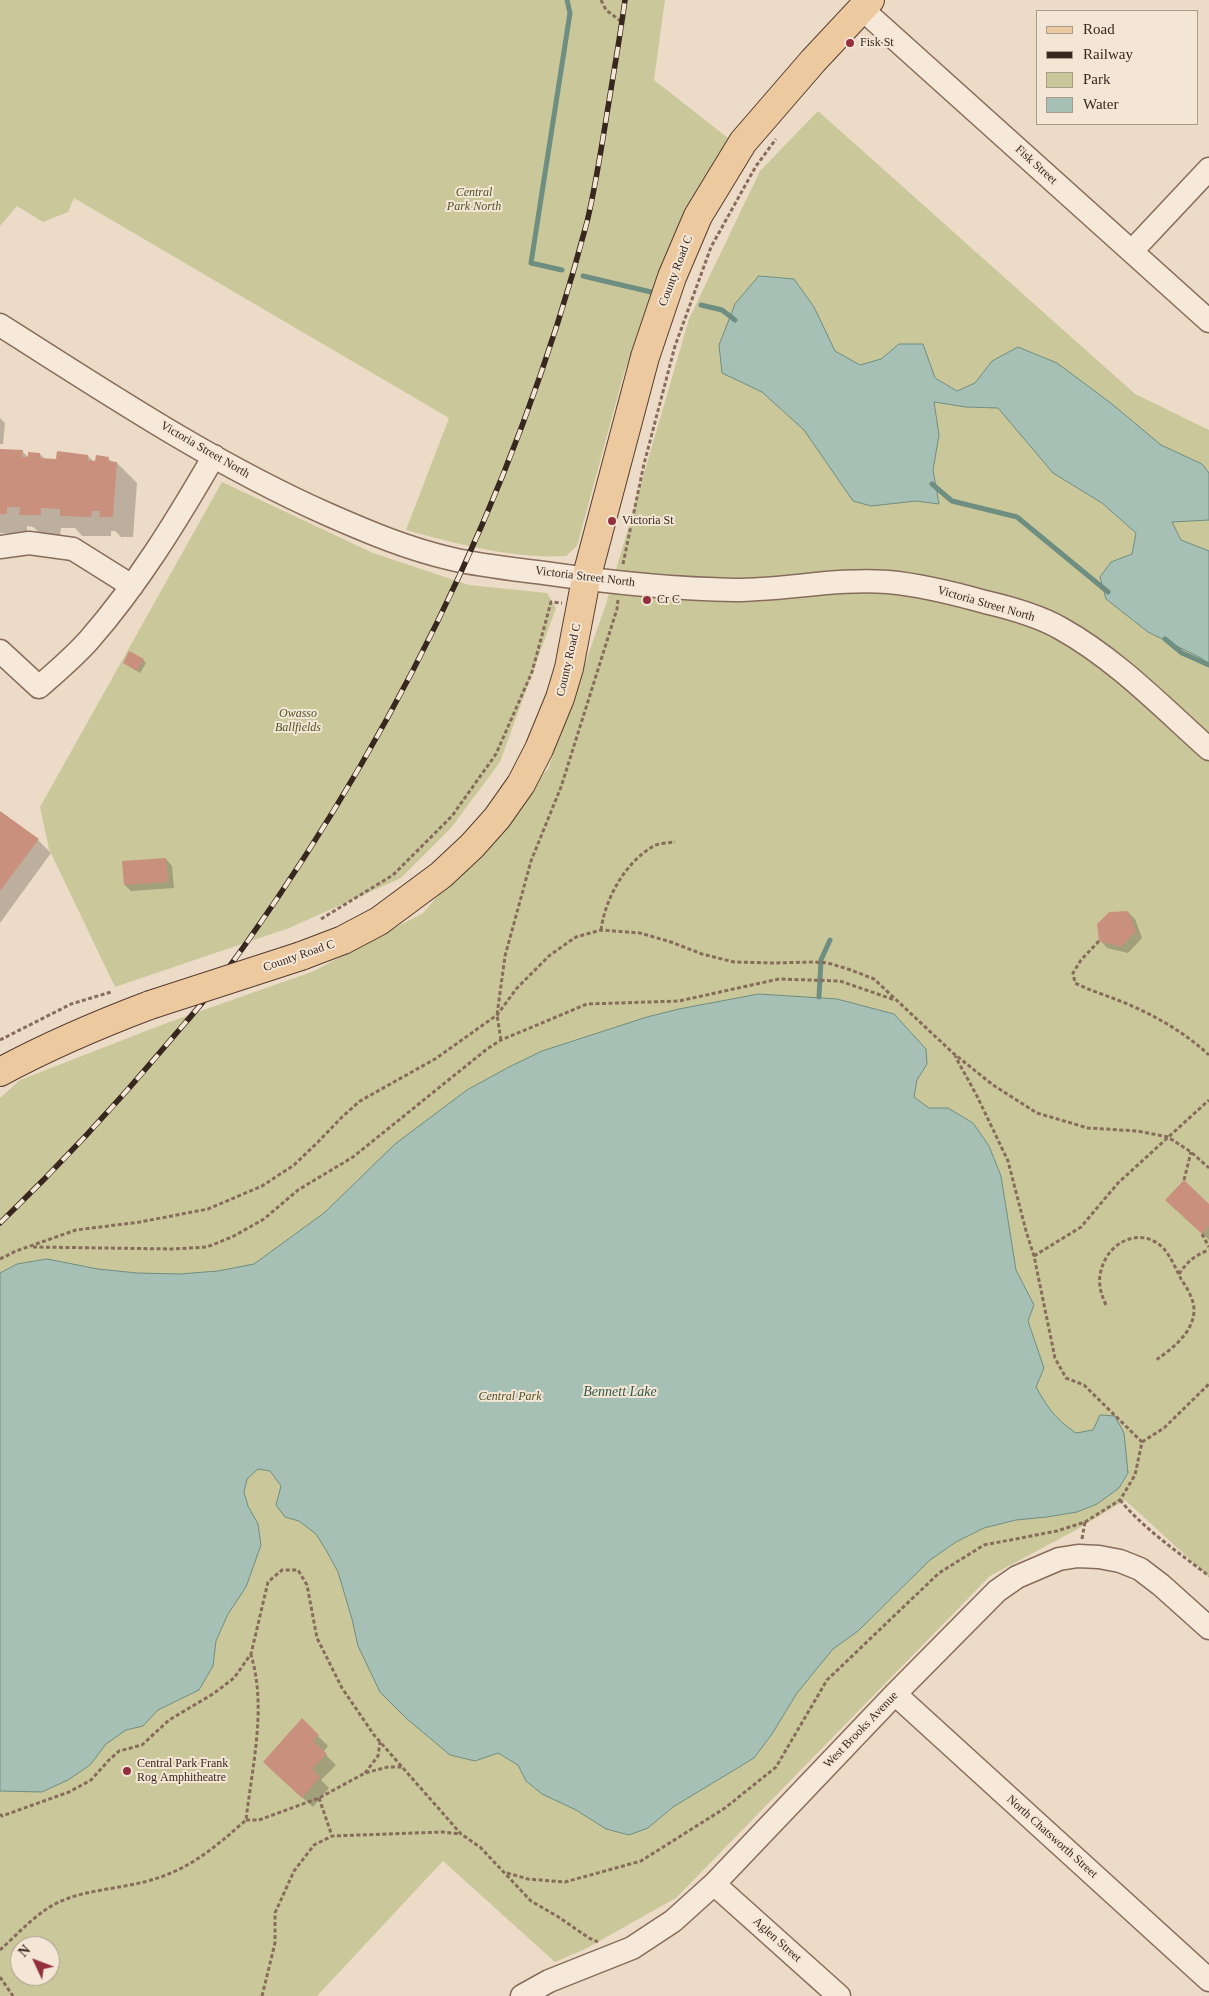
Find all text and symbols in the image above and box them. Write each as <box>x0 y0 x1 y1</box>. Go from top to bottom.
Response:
legend <box>1036 10 1199 125</box>
text: Road <box>1083 21 1115 37</box>
place label: Fisk St <box>860 36 894 50</box>
marker: Fisk St <box>844 37 856 49</box>
text: Railway <box>1083 46 1133 62</box>
text: Park <box>1083 71 1111 87</box>
text: Water <box>1083 96 1118 112</box>
street label: Fisk Street <box>1012 142 1060 188</box>
park label: Central Park North <box>447 186 501 214</box>
street label: County Road C <box>656 234 696 308</box>
street label: Victoria Street North <box>158 419 252 481</box>
place label: Victoria St <box>622 514 674 528</box>
marker: Victoria St <box>606 515 618 527</box>
street label: Victoria Street North <box>534 564 636 590</box>
street label: Victoria Street North <box>936 583 1036 625</box>
place label: Cr C <box>657 593 680 607</box>
marker: Cr C <box>641 594 653 606</box>
street label: County Road C <box>554 622 584 698</box>
park label: Owasso Ballfields <box>275 707 321 735</box>
street label: County Road C <box>261 937 337 975</box>
water label: Bennett Lake <box>583 1384 657 1400</box>
park label: Central Park <box>479 1390 541 1404</box>
street label: West Brooks Avenue <box>821 1689 901 1771</box>
place label: Central Park Frank Rog Amphitheatre <box>137 1757 228 1785</box>
marker: Central Park Frank Rog Amphitheatre <box>121 1765 133 1777</box>
street label: North Chatsworth Street <box>1004 1792 1100 1882</box>
street label: Aglen Street <box>750 1914 804 1966</box>
north arrow <box>10 1936 60 1986</box>
text: N <box>15 1942 33 1960</box>

